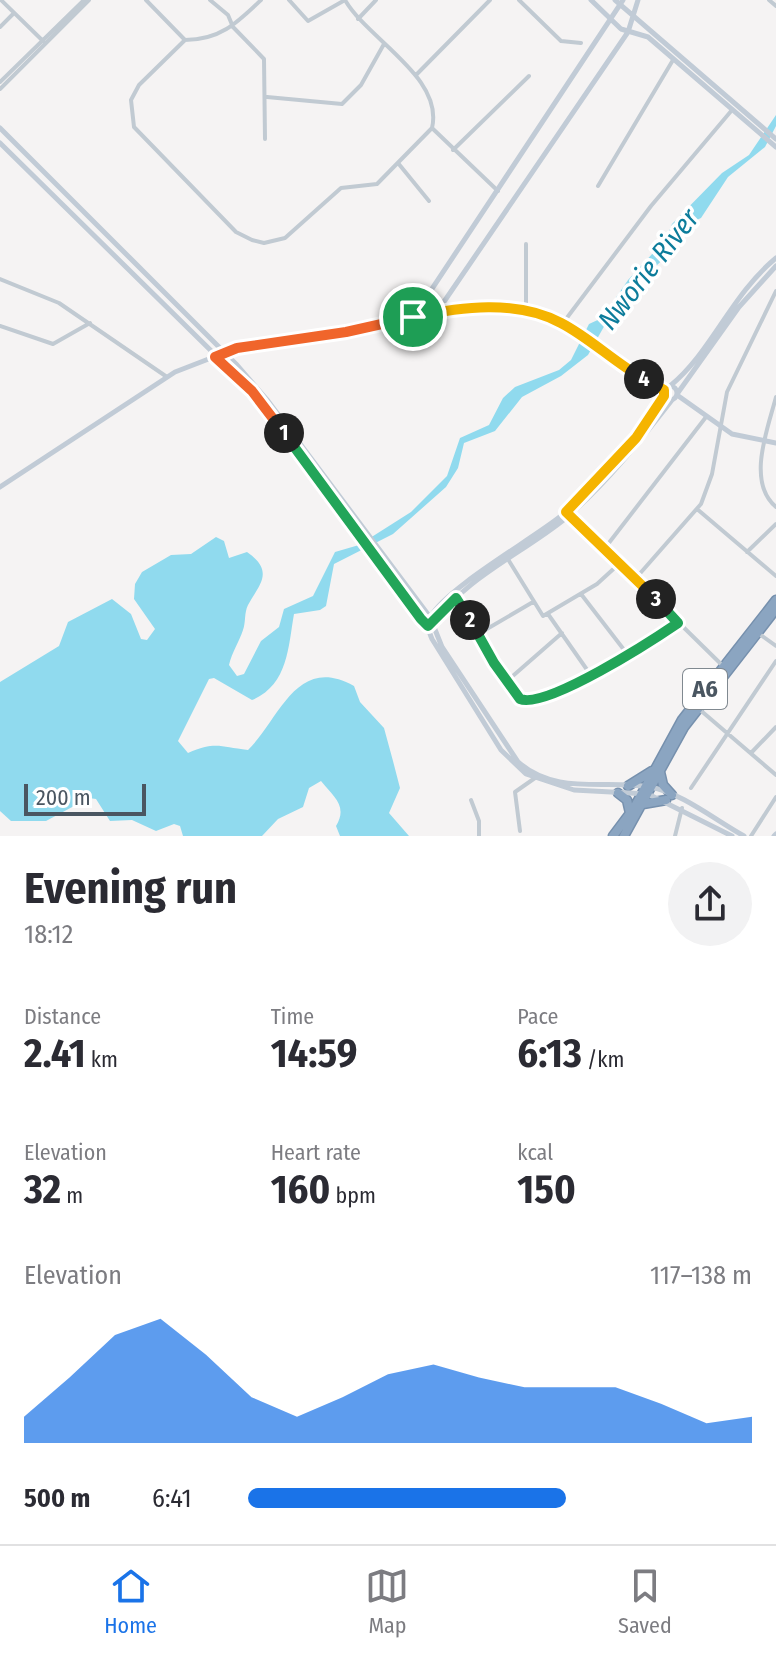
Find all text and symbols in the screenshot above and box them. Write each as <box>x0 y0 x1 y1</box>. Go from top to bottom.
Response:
water label: Nworie River <box>591 201 706 336</box>
pin <box>379 283 447 351</box>
icon: arrive <box>391 295 435 339</box>
pin: 4 <box>624 359 664 399</box>
text: 4 <box>638 365 650 392</box>
pin: 1 <box>264 413 304 453</box>
text: 1 <box>279 419 289 446</box>
pin: 3 <box>636 579 676 619</box>
text: 3 <box>651 585 661 612</box>
pin: 2 <box>450 600 490 640</box>
text: 2 <box>465 606 475 633</box>
road number: A6 <box>683 669 727 709</box>
scale bar <box>24 780 146 816</box>
text: 200 m <box>36 784 91 811</box>
text: Evening run <box>24 862 237 915</box>
button: share <box>668 862 752 946</box>
text: 18:12 <box>24 919 73 950</box>
text: Distance <box>24 1003 101 1030</box>
text: Time <box>271 1003 314 1030</box>
text: Pace <box>517 1003 558 1030</box>
text: 2.41 <box>24 1030 86 1078</box>
text: 14:59 <box>271 1030 357 1078</box>
text: 6:13 <box>517 1030 582 1078</box>
text: km <box>86 1046 118 1073</box>
text: /km <box>582 1046 625 1073</box>
text: Elevation <box>24 1139 107 1166</box>
text: Heart rate <box>271 1139 361 1166</box>
text: kcal <box>517 1139 553 1166</box>
text: 32 <box>24 1166 61 1214</box>
text: 160 <box>271 1166 330 1214</box>
text: 150 <box>517 1166 576 1214</box>
text: m <box>61 1182 83 1209</box>
text: bpm <box>330 1182 376 1209</box>
text: Elevation <box>24 1260 122 1291</box>
text: 117–138 m <box>650 1260 752 1291</box>
text: 500 m <box>24 1483 90 1514</box>
text: 6:41 <box>152 1483 192 1514</box>
tab: Home <box>104 1564 157 1639</box>
tab: Map <box>365 1564 409 1639</box>
tab: Saved <box>618 1564 672 1639</box>

